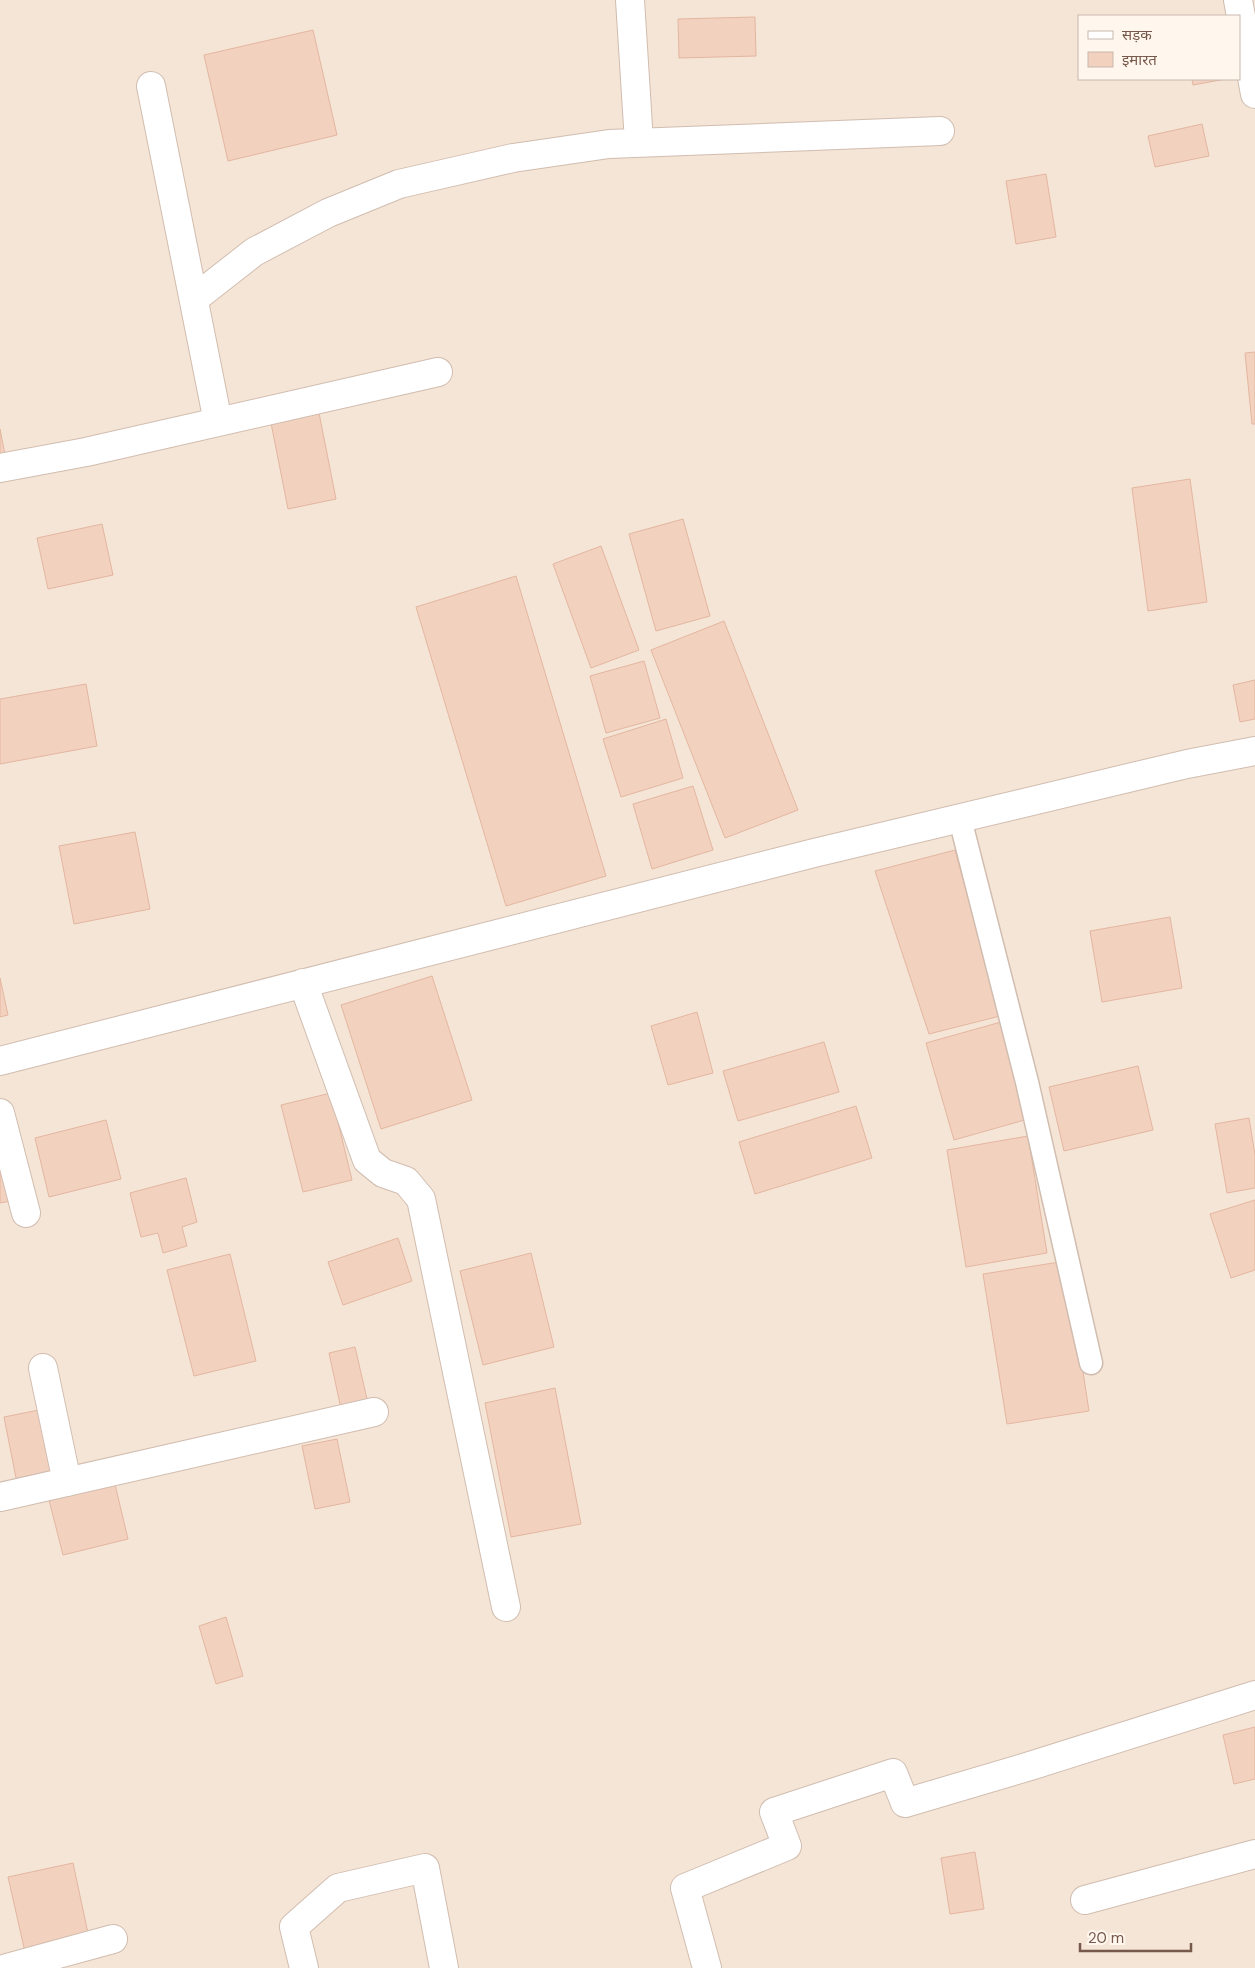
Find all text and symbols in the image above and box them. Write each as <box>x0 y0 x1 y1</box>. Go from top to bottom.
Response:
legend <box>1078 15 1240 80</box>
text: सड़क <box>1122 25 1152 45</box>
text: इमारत <box>1122 50 1157 70</box>
scale bar <box>1080 1920 1191 1952</box>
text: 20 m <box>1088 1928 1124 1948</box>

